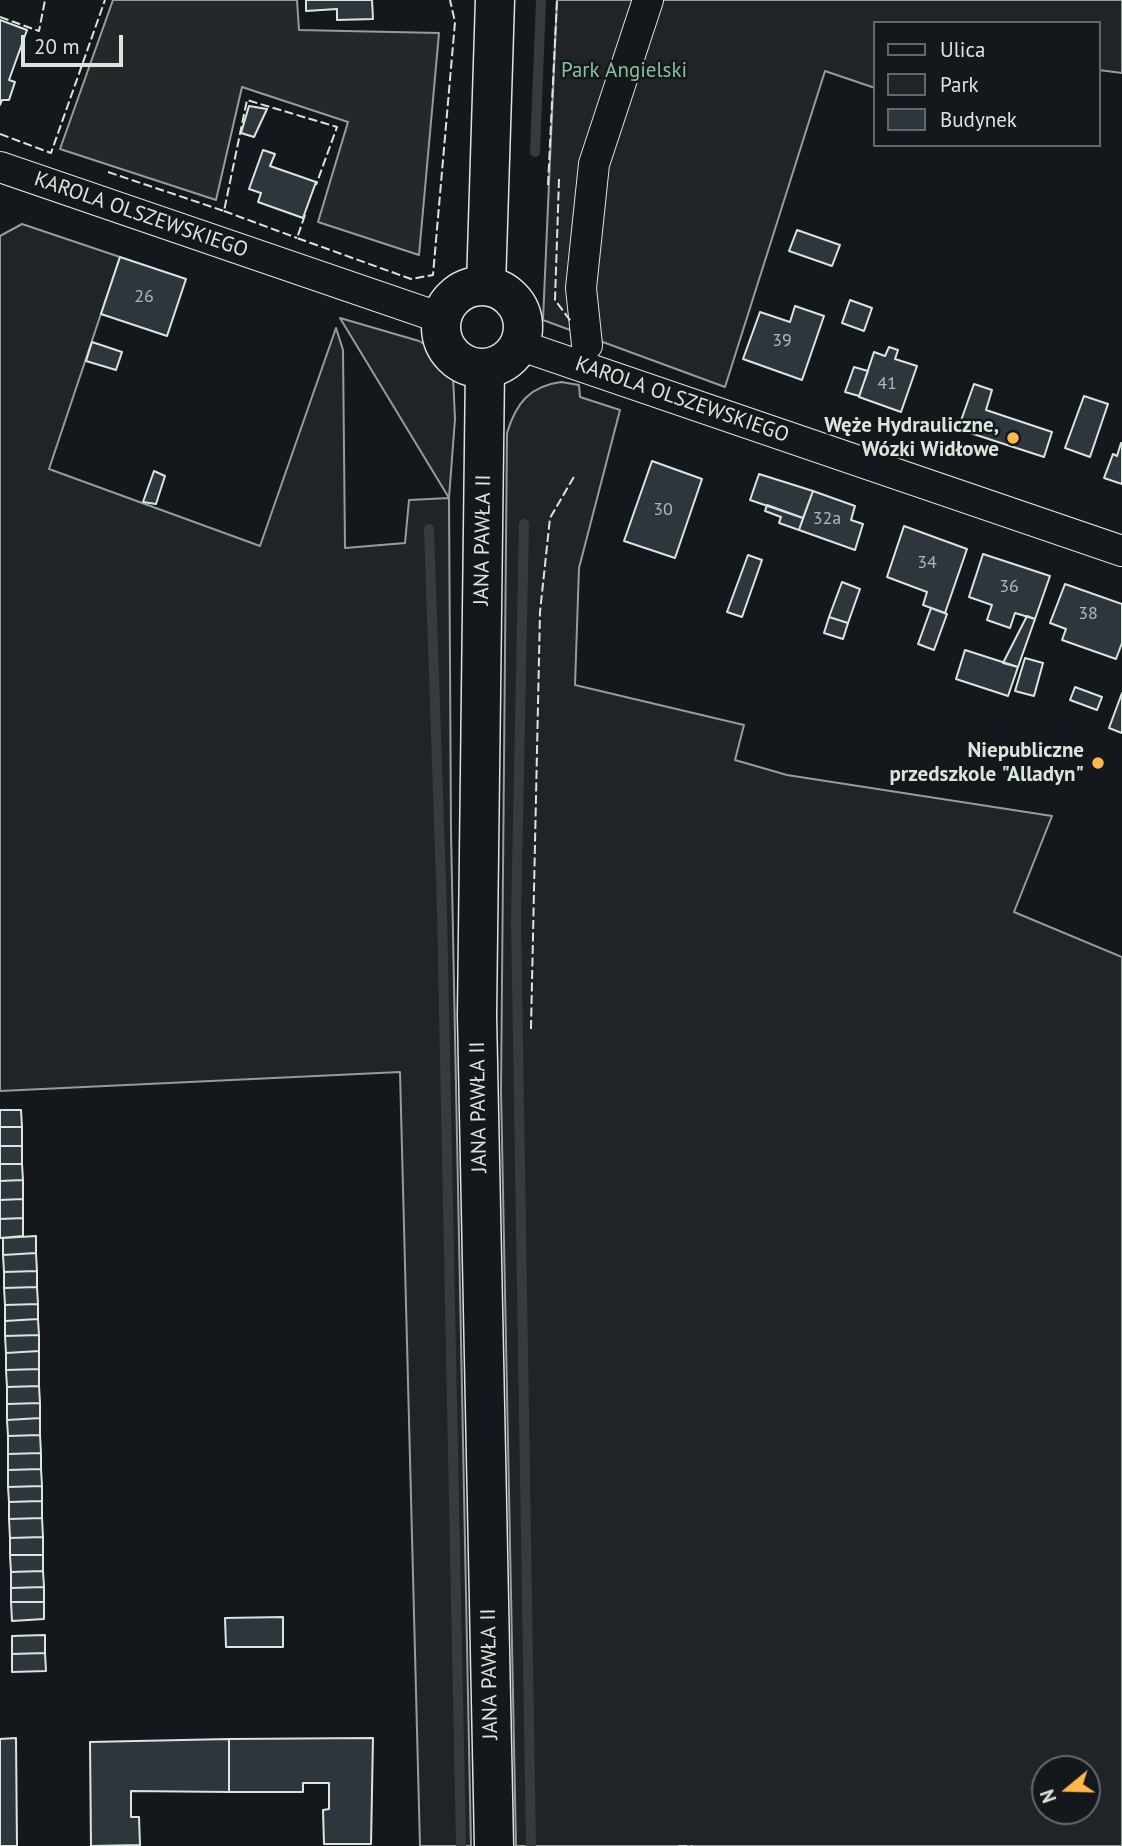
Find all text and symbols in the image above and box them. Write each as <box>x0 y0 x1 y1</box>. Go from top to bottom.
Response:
scale bar <box>24 21 126 65</box>
legend <box>874 21 1101 147</box>
text: 20 m <box>34 33 80 60</box>
text: Ulica <box>940 36 985 63</box>
park label: Park Angielski <box>561 58 687 84</box>
text: Park <box>940 71 979 98</box>
text: Budynek <box>940 106 1017 133</box>
street label: KAROLA OLSZEWSKIEGO <box>31 167 251 263</box>
house number: 26 <box>134 286 154 308</box>
house number: 39 <box>772 330 792 352</box>
street label: KAROLA OLSZEWSKIEGO <box>572 352 792 448</box>
house number: 41 <box>877 373 897 395</box>
place label: Węże Hydrauliczne, Wózki Widłowe <box>824 413 999 463</box>
marker: Węże Hydrauliczne, Wózki Widłowe <box>1005 430 1021 446</box>
street label: JANA PAWŁA II <box>469 474 497 606</box>
house number: 30 <box>653 499 673 521</box>
house number: 32a <box>813 508 841 530</box>
house number: 34 <box>917 552 937 574</box>
house number: 36 <box>999 576 1019 598</box>
house number: 38 <box>1078 603 1098 625</box>
place label: Niepubliczne przedszkole "Alladyn" <box>889 738 1084 788</box>
marker: Niepubliczne przedszkole "Alladyn" <box>1090 755 1106 771</box>
street label: JANA PAWŁA II <box>465 1041 493 1173</box>
street label: JANA PAWŁA II <box>476 1608 504 1740</box>
north arrow <box>1031 1755 1101 1825</box>
text: N <box>1035 1786 1061 1806</box>

